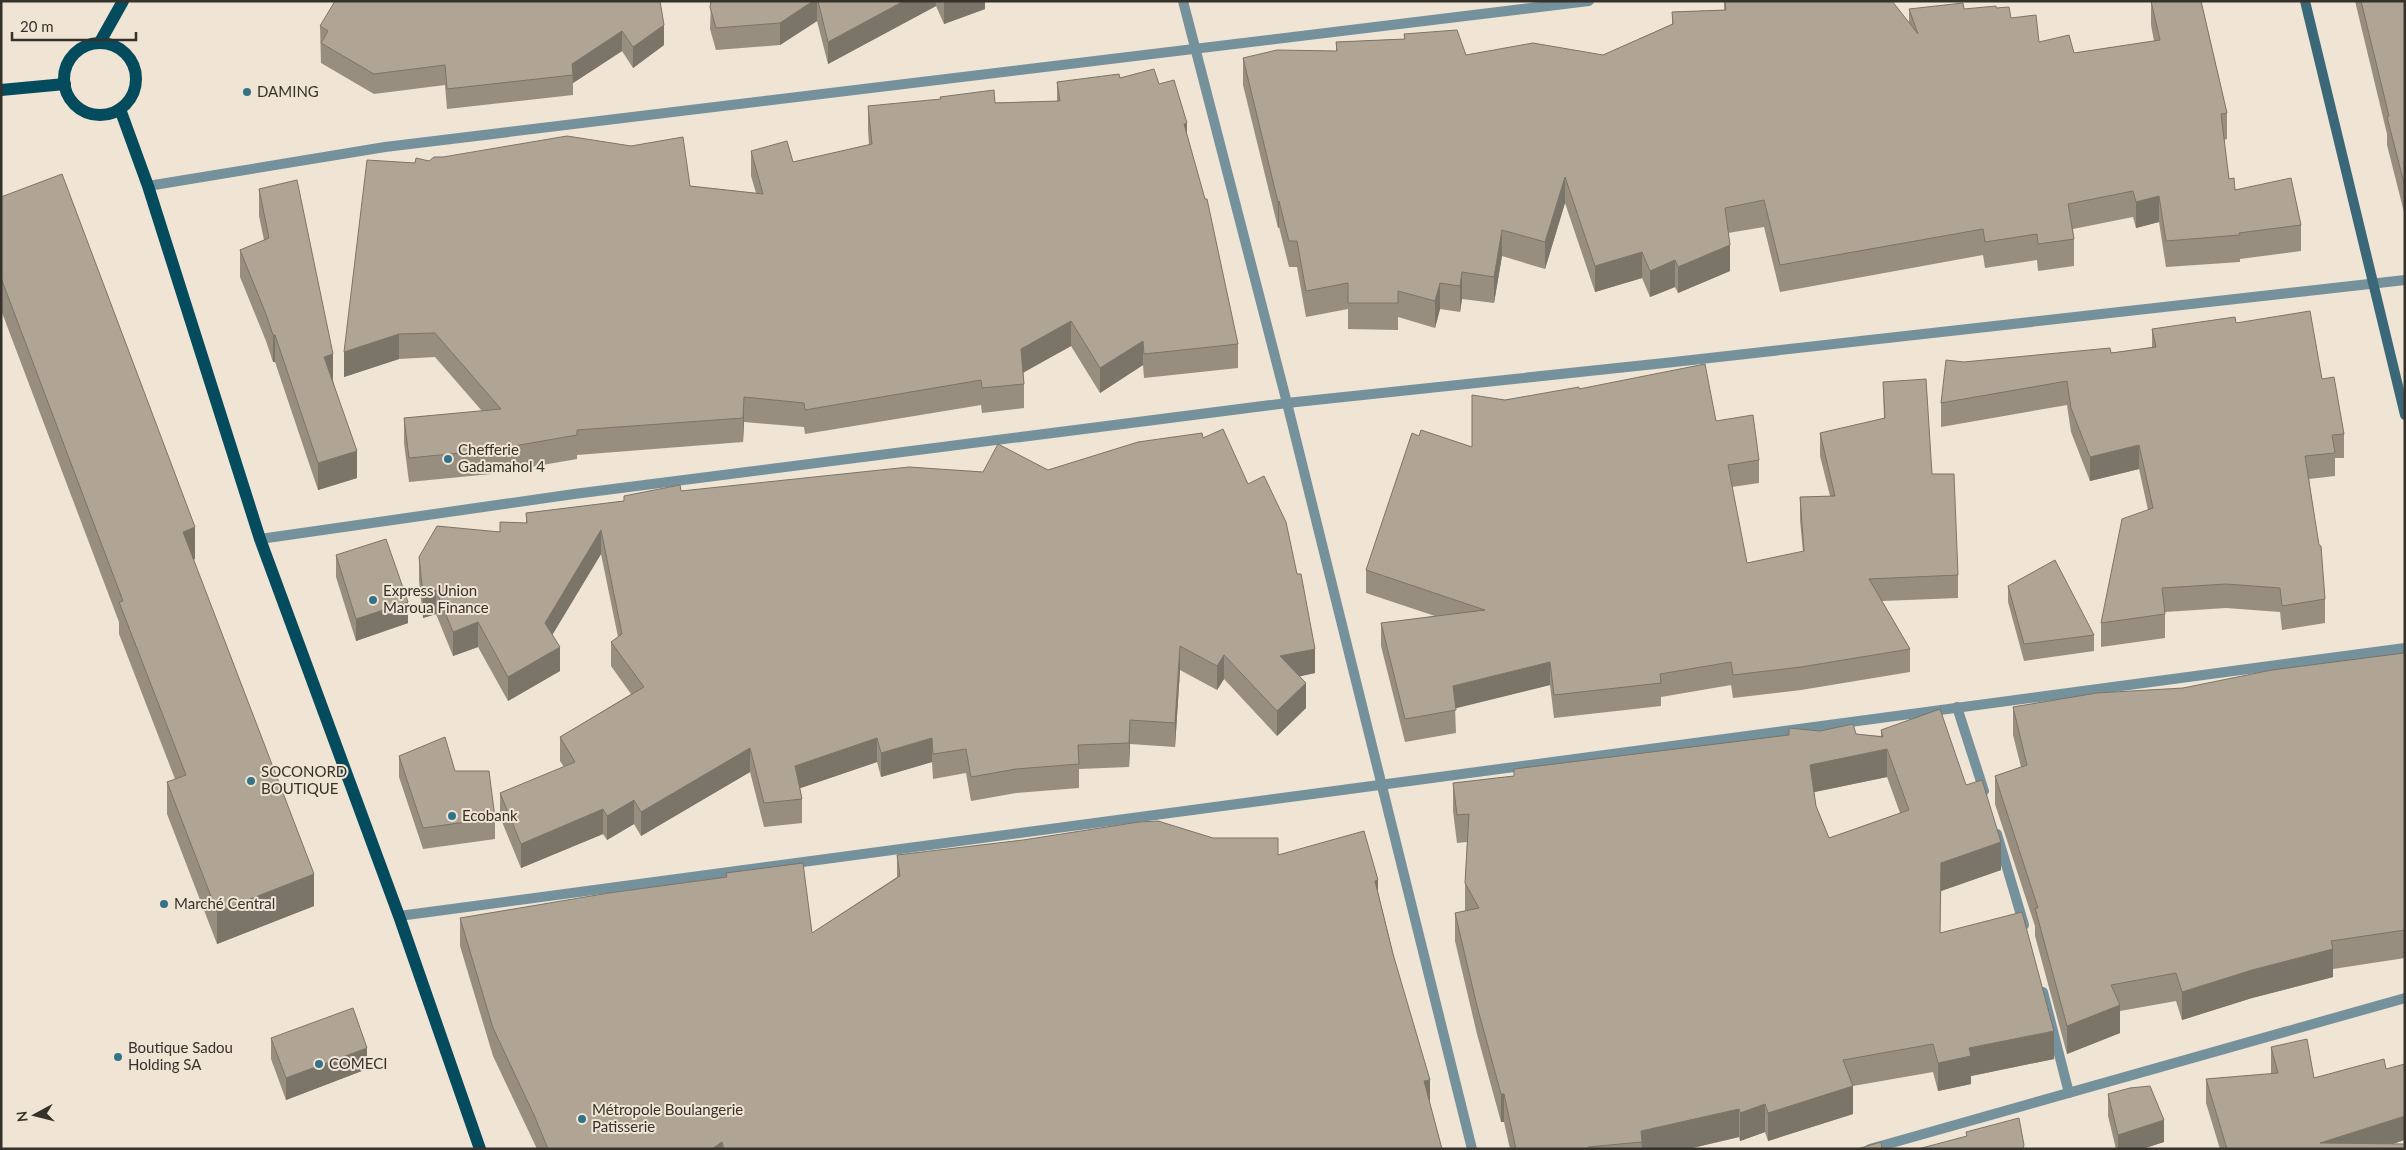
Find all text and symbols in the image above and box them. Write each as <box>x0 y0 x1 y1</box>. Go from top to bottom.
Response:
scale bar <box>12 10 136 42</box>
text: 20 m <box>20 17 54 35</box>
place label: DAMING <box>257 82 319 100</box>
marker: DAMING <box>241 86 253 98</box>
place label: Chefferie Gadamahol 4 <box>458 440 545 475</box>
marker: Chefferie Gadamahol 4 <box>442 453 454 465</box>
place label: Express Union Maroua Finance <box>383 581 489 616</box>
marker: Express Union Maroua Finance <box>367 594 379 606</box>
place label: SOCONORD BOUTIQUE <box>261 762 347 797</box>
marker: SOCONORD BOUTIQUE <box>245 775 257 787</box>
place label: Ecobank <box>462 806 518 824</box>
marker: Ecobank <box>446 810 458 822</box>
place label: Marché Central <box>174 894 275 912</box>
marker: Marché Central <box>158 898 170 910</box>
place label: Boutique Sadou Holding SA <box>128 1038 233 1073</box>
marker: Boutique Sadou Holding SA <box>112 1051 124 1063</box>
place label: COMECI <box>329 1054 387 1072</box>
marker: COMECI <box>313 1058 325 1070</box>
north arrow <box>10 1090 60 1140</box>
place label: Métropole Boulangerie Patisserie <box>592 1100 743 1135</box>
text: N <box>13 1110 31 1123</box>
marker: Métropole Boulangerie Patisserie <box>576 1113 588 1125</box>

